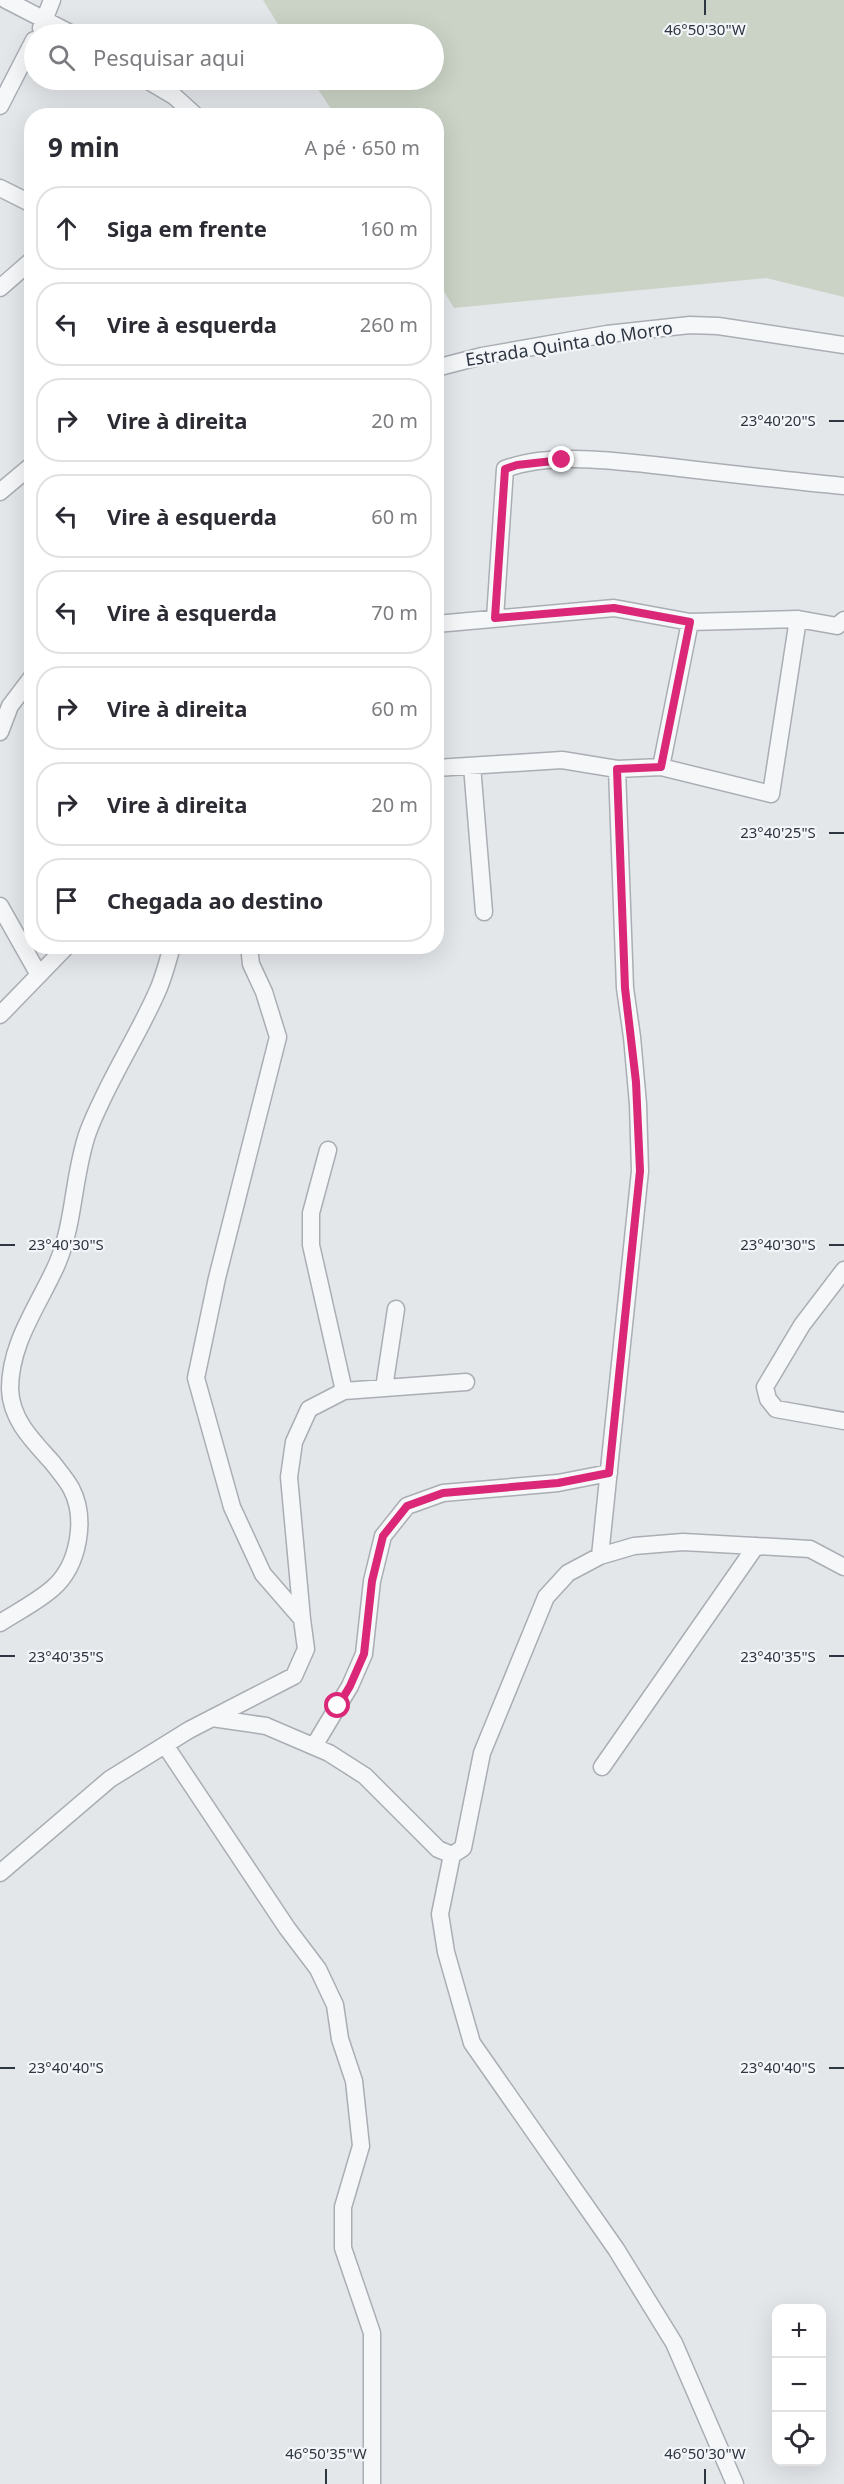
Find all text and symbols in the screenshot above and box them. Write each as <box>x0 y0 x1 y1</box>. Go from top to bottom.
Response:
text: 46°50'30"W <box>664 19 746 39</box>
search box <box>24 24 444 90</box>
icon: search <box>45 41 78 74</box>
text: Pesquisar aqui <box>93 42 245 72</box>
text: 9 min <box>48 129 120 165</box>
text: A pé · 650 m <box>304 134 420 161</box>
icon: ahead <box>50 212 83 245</box>
text: Siga em frente <box>107 213 267 243</box>
text: 160 m <box>360 215 418 242</box>
icon: left <box>50 308 83 341</box>
text: Vire à esquerda <box>107 309 277 339</box>
text: 260 m <box>360 311 418 338</box>
street label: Estrada Quinta do Morro <box>463 315 674 371</box>
icon: right <box>50 404 83 437</box>
text: Vire à direita <box>107 405 247 435</box>
text: 20 m <box>371 407 418 434</box>
text: 23°40'20"S <box>740 410 816 430</box>
route end <box>548 446 574 472</box>
icon: left <box>50 500 83 533</box>
text: Vire à esquerda <box>107 501 277 531</box>
text: 60 m <box>371 503 418 530</box>
icon: left <box>50 596 83 629</box>
text: Vire à esquerda <box>107 597 277 627</box>
text: 70 m <box>371 599 418 626</box>
icon: right <box>50 692 83 725</box>
text: Vire à direita <box>107 693 247 723</box>
text: 60 m <box>371 695 418 722</box>
icon: right <box>50 788 83 821</box>
text: Vire à direita <box>107 789 247 819</box>
text: 20 m <box>371 791 418 818</box>
text: 23°40'25"S <box>740 822 816 842</box>
icon: arrive <box>50 884 83 917</box>
text: Chegada ao destino <box>107 885 323 915</box>
text: 23°40'30"S <box>28 1234 104 1254</box>
text: 23°40'30"S <box>740 1234 816 1254</box>
text: 23°40'35"S <box>28 1646 104 1666</box>
text: 23°40'35"S <box>740 1646 816 1666</box>
route start <box>324 1692 350 1718</box>
text: 23°40'40"S <box>28 2057 104 2077</box>
text: 23°40'40"S <box>740 2057 816 2077</box>
map controls <box>772 2304 826 2466</box>
button: + <box>772 2304 826 2358</box>
button: − <box>772 2358 826 2412</box>
button: locate <box>772 2412 826 2466</box>
text: 46°50'35"W <box>285 2443 367 2463</box>
text: 46°50'30"W <box>664 2443 746 2463</box>

